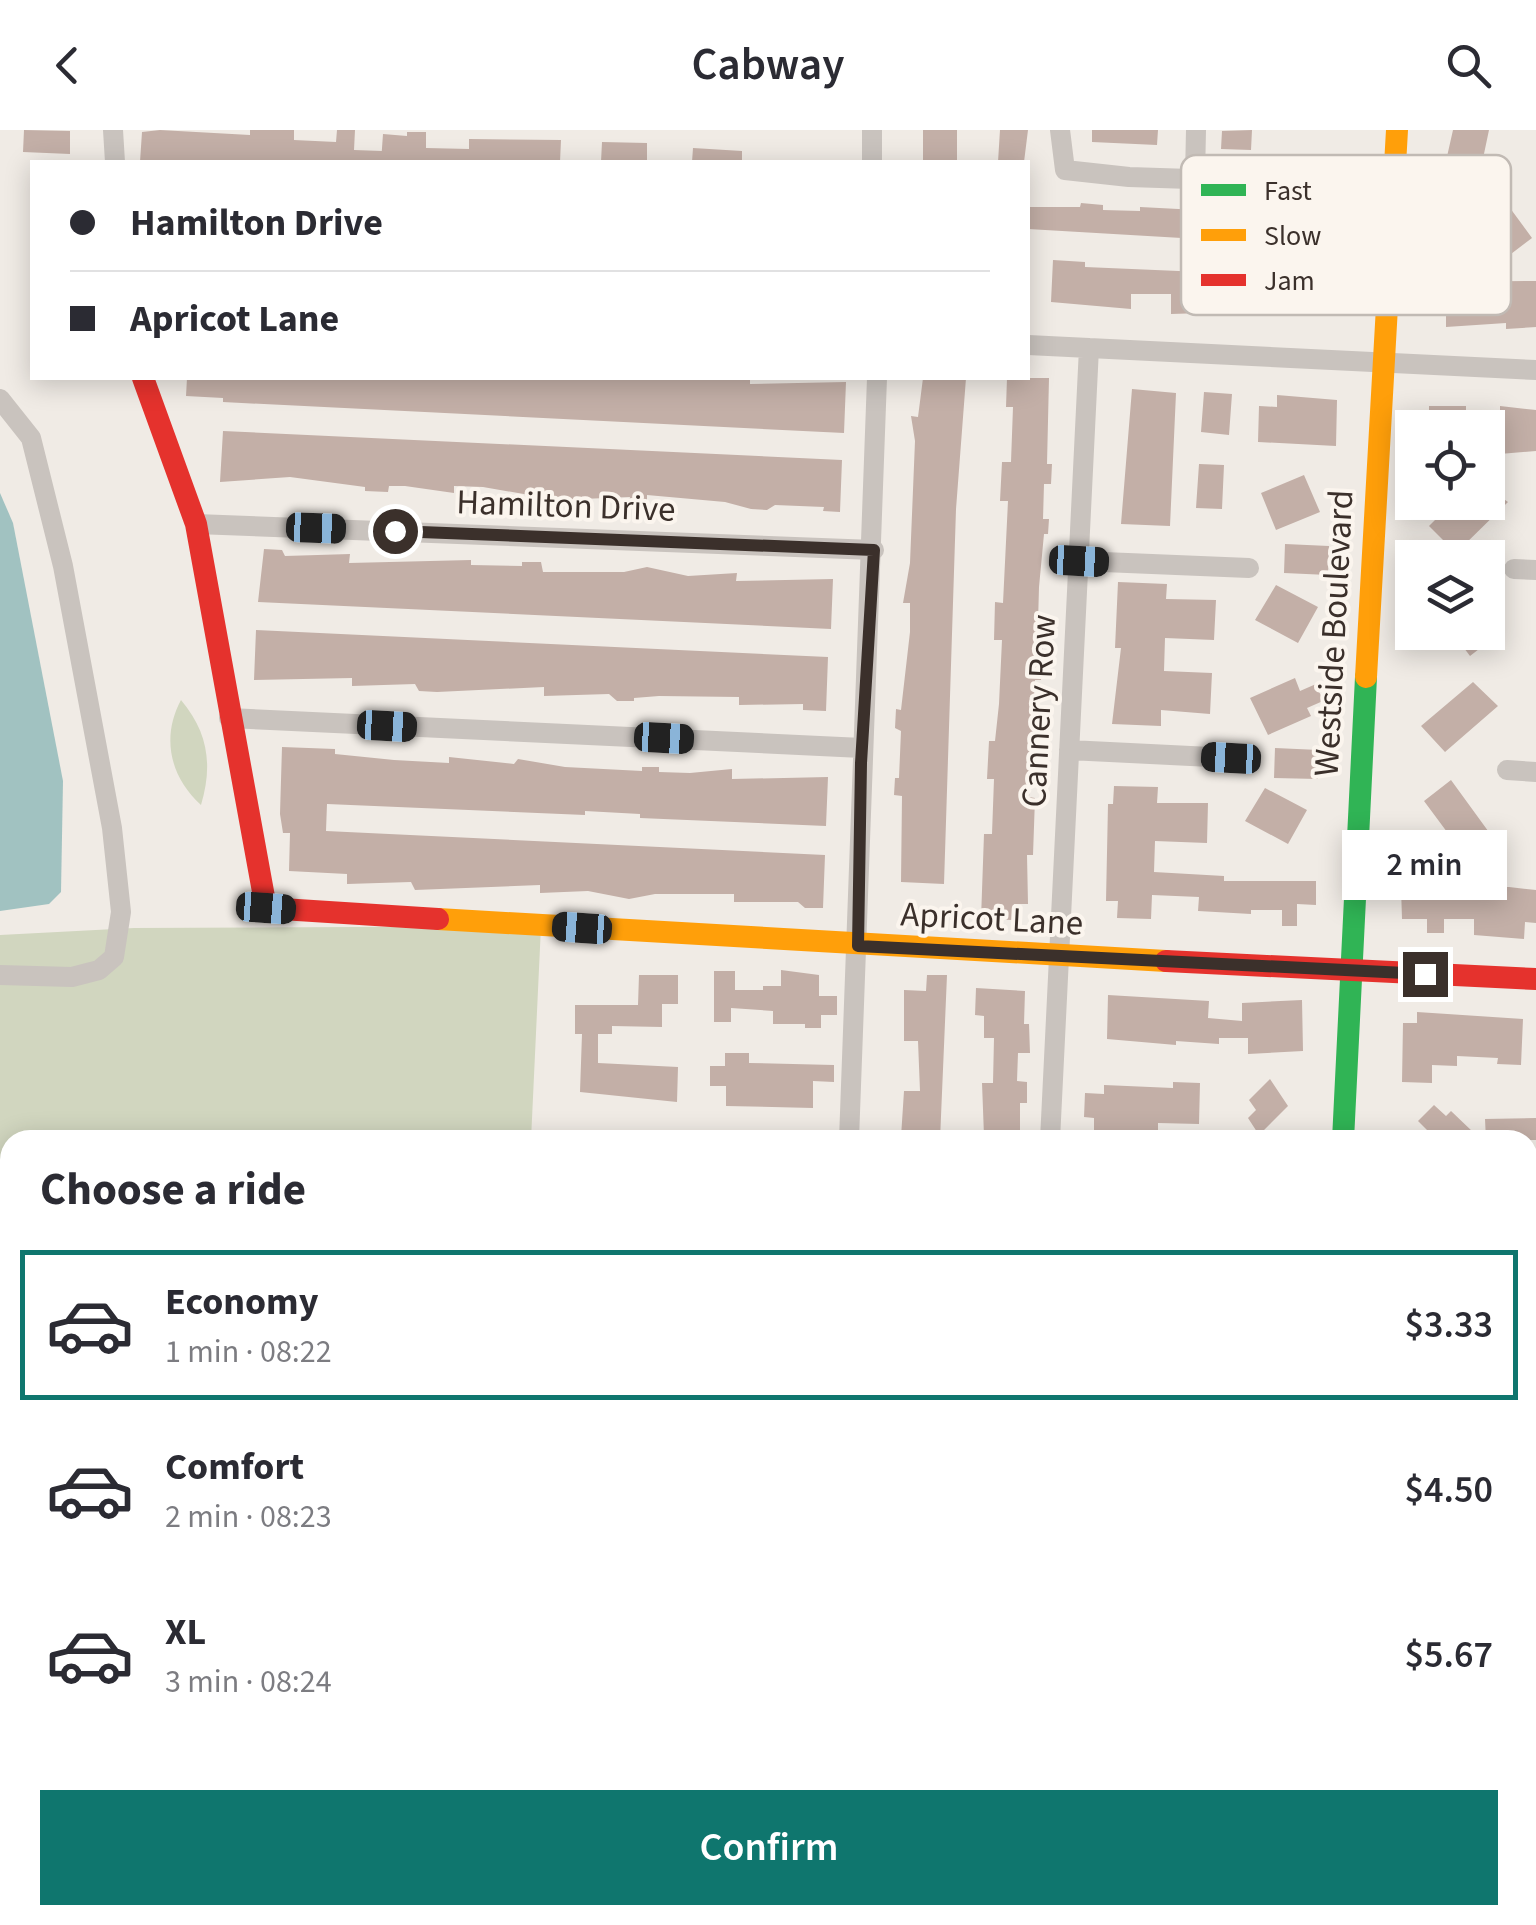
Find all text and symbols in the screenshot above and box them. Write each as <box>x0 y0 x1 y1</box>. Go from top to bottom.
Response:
text: Cabway <box>692 33 844 97</box>
icon: back <box>40 38 95 93</box>
icon: search <box>1441 38 1496 93</box>
legend <box>1181 155 1511 315</box>
text: Fast <box>1264 171 1312 211</box>
text: Hamilton Drive <box>130 196 383 250</box>
text: Slow <box>1264 216 1321 256</box>
text: Jam <box>1264 261 1315 301</box>
text: Apricot Lane <box>130 292 339 346</box>
map controls <box>1395 410 1505 650</box>
button: locate <box>1395 410 1505 520</box>
street label: Hamilton Drive <box>455 477 676 535</box>
street label: Westside Boulevard <box>1302 488 1366 778</box>
route start <box>373 509 418 554</box>
car <box>285 512 347 544</box>
button: layers <box>1395 540 1505 650</box>
car <box>1048 544 1110 578</box>
street label: Cannery Row <box>1009 613 1069 809</box>
car <box>356 709 418 743</box>
car <box>633 721 695 755</box>
car <box>1200 741 1262 775</box>
callout: 2 min <box>1342 829 1508 899</box>
text: 2 min <box>1386 842 1463 888</box>
street label: Apricot Lane <box>899 889 1085 949</box>
car <box>235 891 297 925</box>
car <box>551 911 613 945</box>
route end <box>1403 952 1448 997</box>
text: Choose a ride <box>40 1158 306 1222</box>
text: Economy <box>165 1275 318 1329</box>
icon: car <box>45 1280 135 1370</box>
text: $3.33 <box>1405 1298 1493 1352</box>
text: 1 min · 08:22 <box>165 1329 332 1375</box>
text: Comfort <box>165 1440 304 1494</box>
icon: car <box>45 1445 135 1535</box>
text: $4.50 <box>1405 1463 1493 1517</box>
text: 2 min · 08:23 <box>165 1494 332 1540</box>
text: XL <box>165 1605 206 1659</box>
icon: car <box>45 1610 135 1700</box>
text: $5.67 <box>1405 1628 1493 1682</box>
text: 3 min · 08:24 <box>165 1659 332 1705</box>
button: Confirm <box>40 1790 1498 1905</box>

